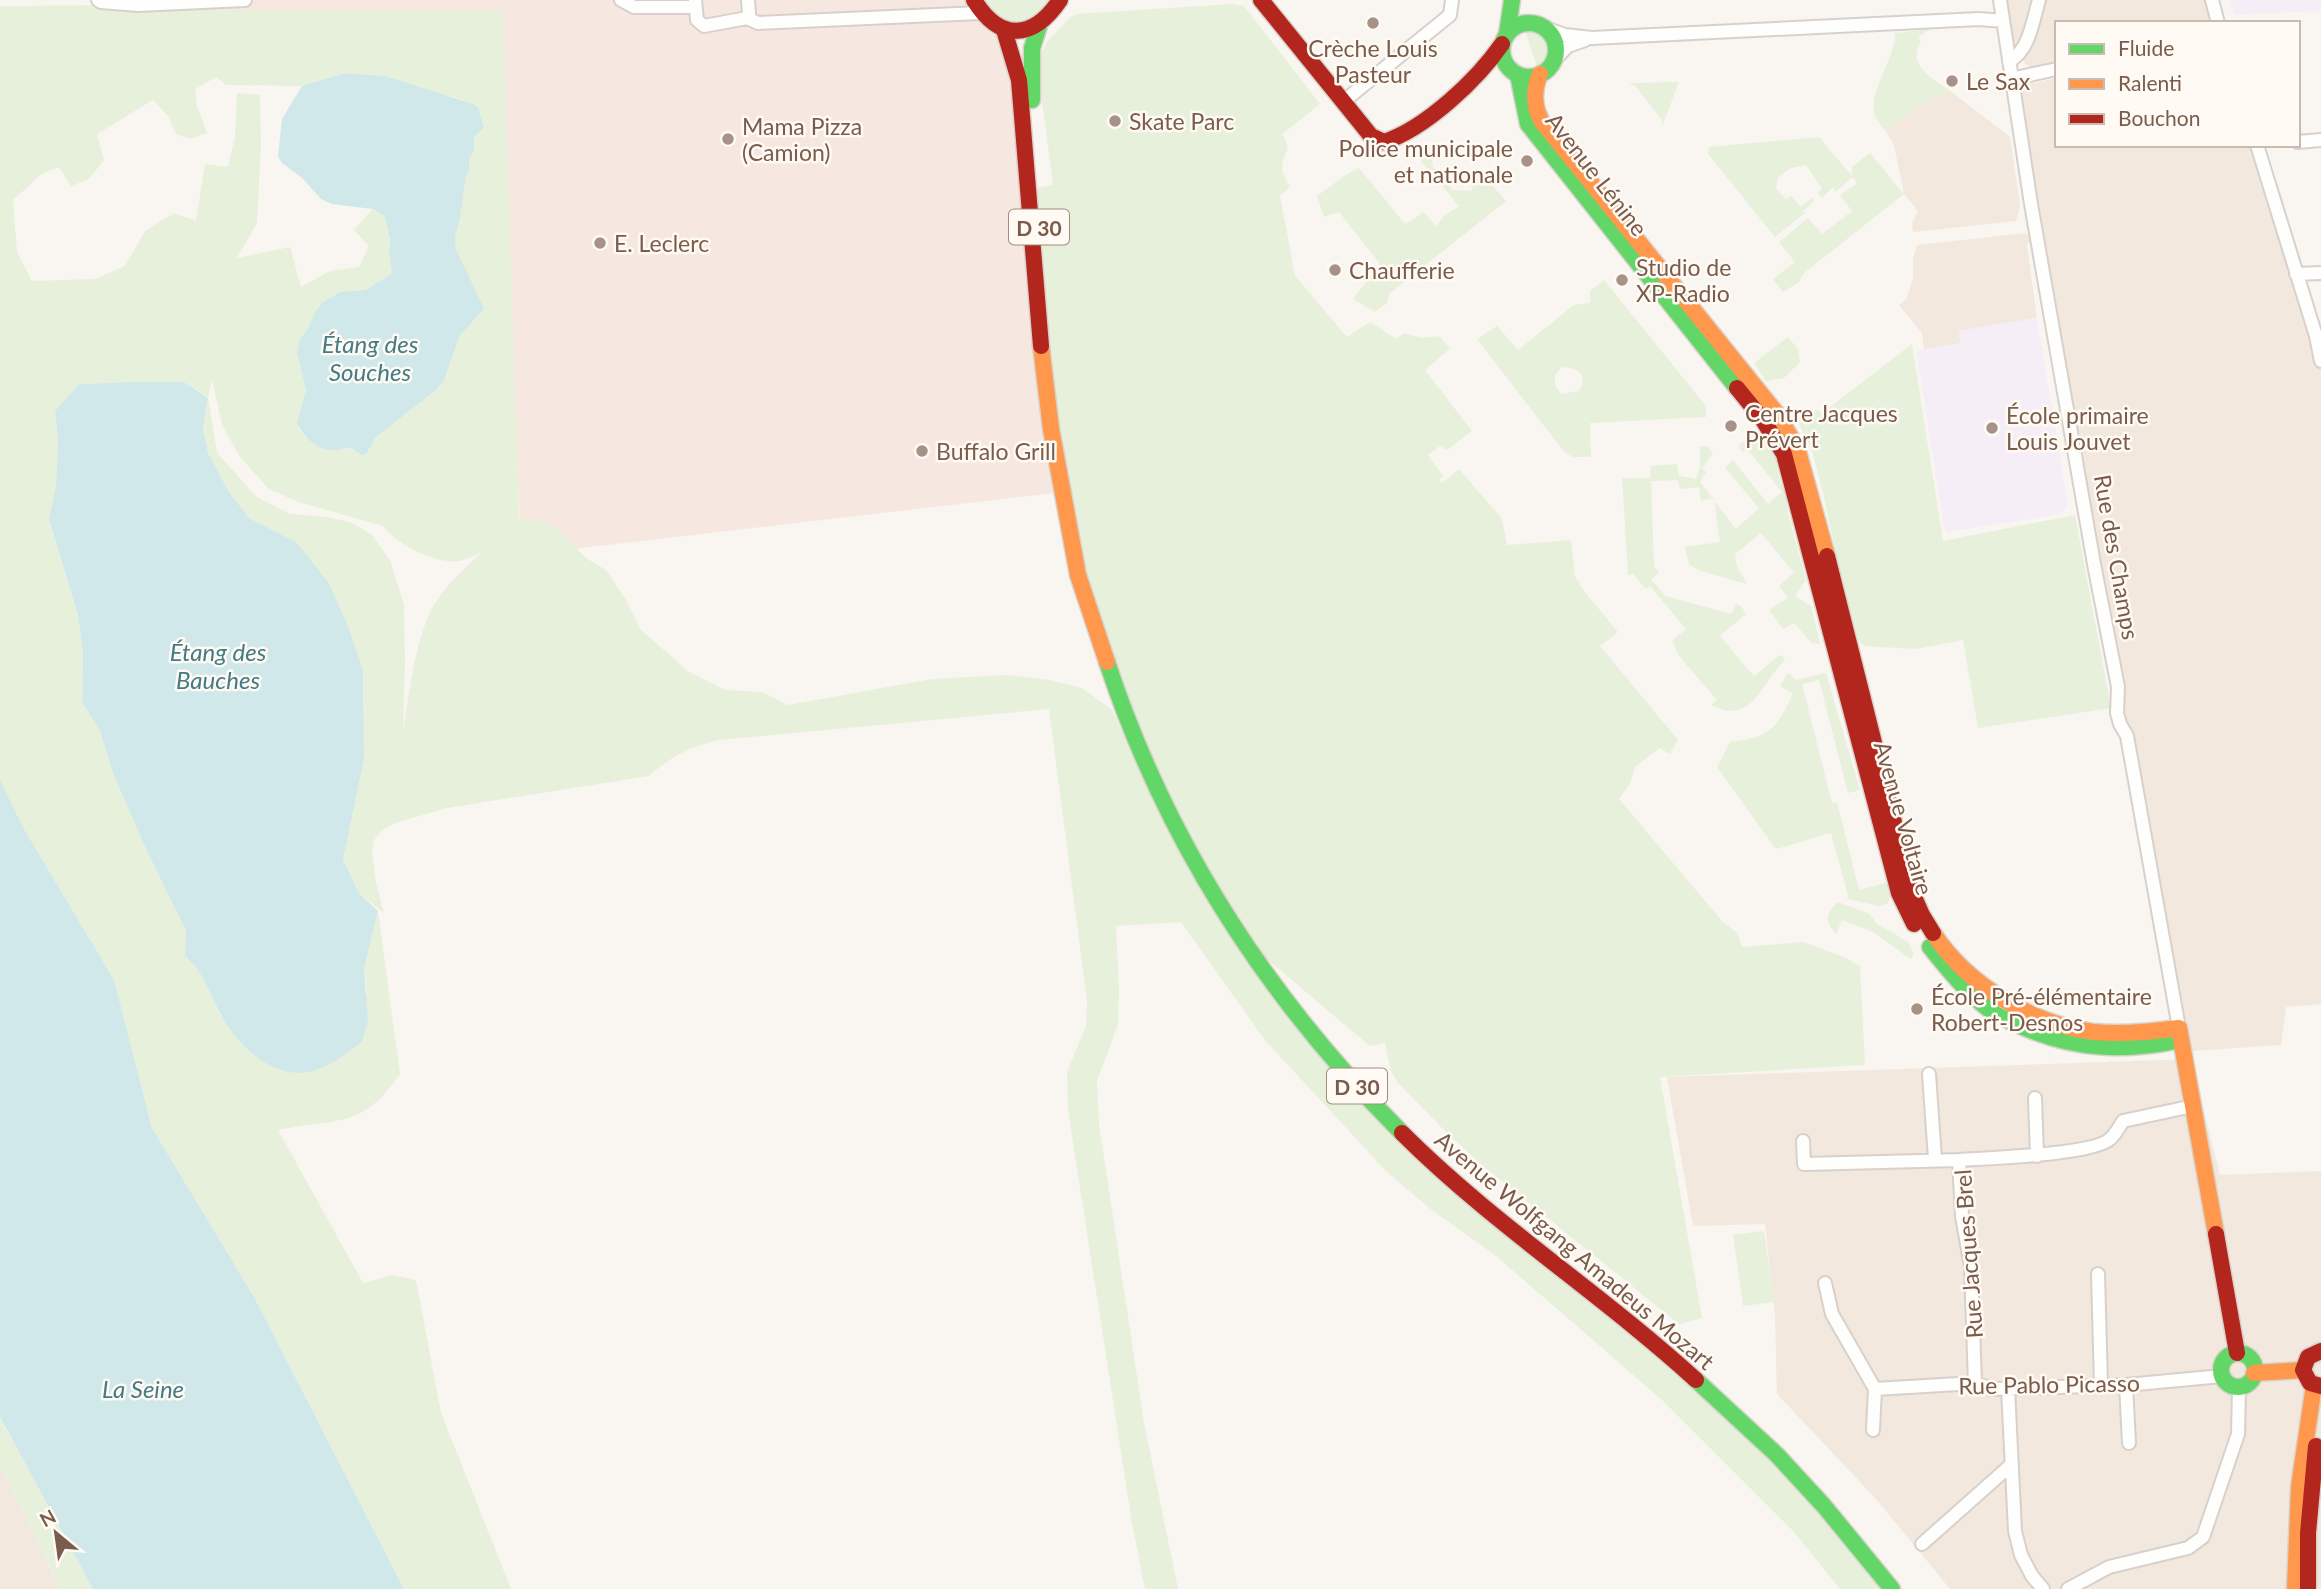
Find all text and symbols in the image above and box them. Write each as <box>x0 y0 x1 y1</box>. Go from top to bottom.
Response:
marker: Crèche Louis Pasteur <box>1365 15 1381 31</box>
legend <box>2055 21 2300 147</box>
place label: Crèche Louis Pasteur <box>1308 34 1438 88</box>
text: Fluide <box>2118 35 2174 60</box>
place label: Le Sax <box>1966 67 2031 95</box>
text: Ralenti <box>2118 70 2182 95</box>
marker: Le Sax <box>1944 73 1960 89</box>
text: Bouchon <box>2118 105 2200 130</box>
place label: Skate Parc <box>1129 107 1234 135</box>
street label: Avenue Lénine <box>1540 107 1654 241</box>
place label: Mama Pizza (Camion) <box>742 112 862 166</box>
marker: Skate Parc <box>1107 113 1123 129</box>
marker: Mama Pizza (Camion) <box>720 131 736 147</box>
place label: Police municipale et nationale <box>1339 134 1513 188</box>
marker: Police municipale et nationale <box>1519 153 1535 169</box>
road number: D 30 <box>1009 210 1069 244</box>
place label: E. Leclerc <box>614 229 709 257</box>
marker: E. Leclerc <box>592 235 608 251</box>
place label: Studio de XP-Radio <box>1636 253 1731 307</box>
place label: Chaufferie <box>1349 256 1455 284</box>
marker: Chaufferie <box>1327 262 1343 278</box>
marker: Studio de XP-Radio <box>1614 272 1630 288</box>
water label: Étang des Souches <box>322 329 419 386</box>
place label: Centre Jacques Prévert <box>1745 399 1898 453</box>
place label: École primaire Louis Jouvet <box>2006 401 2149 455</box>
marker: Centre Jacques Prévert <box>1723 418 1739 434</box>
marker: École primaire Louis Jouvet <box>1984 420 2000 436</box>
place label: Buffalo Grill <box>936 437 1056 465</box>
marker: Buffalo Grill <box>914 443 930 459</box>
street label: Rue des Champs <box>2089 472 2145 642</box>
water label: Étang des Bauches <box>170 637 267 694</box>
street label: Avenue Voltaire <box>1869 738 1939 898</box>
place label: École Pré-élémentaire Robert-Desnos <box>1931 982 2152 1036</box>
marker: École Pré-élémentaire Robert-Desnos <box>1909 1001 1925 1017</box>
road number: D 30 <box>1327 1068 1387 1104</box>
street label: Avenue Wolfgang Amadeus Mozart <box>1430 1125 1721 1376</box>
street label: Rue Jacques Brel <box>1948 1169 1988 1339</box>
street label: Rue Pablo Picasso <box>1958 1368 2140 1400</box>
water label: La Seine <box>102 1374 184 1403</box>
north arrow <box>21 1498 91 1568</box>
text: N <box>36 1504 59 1531</box>

